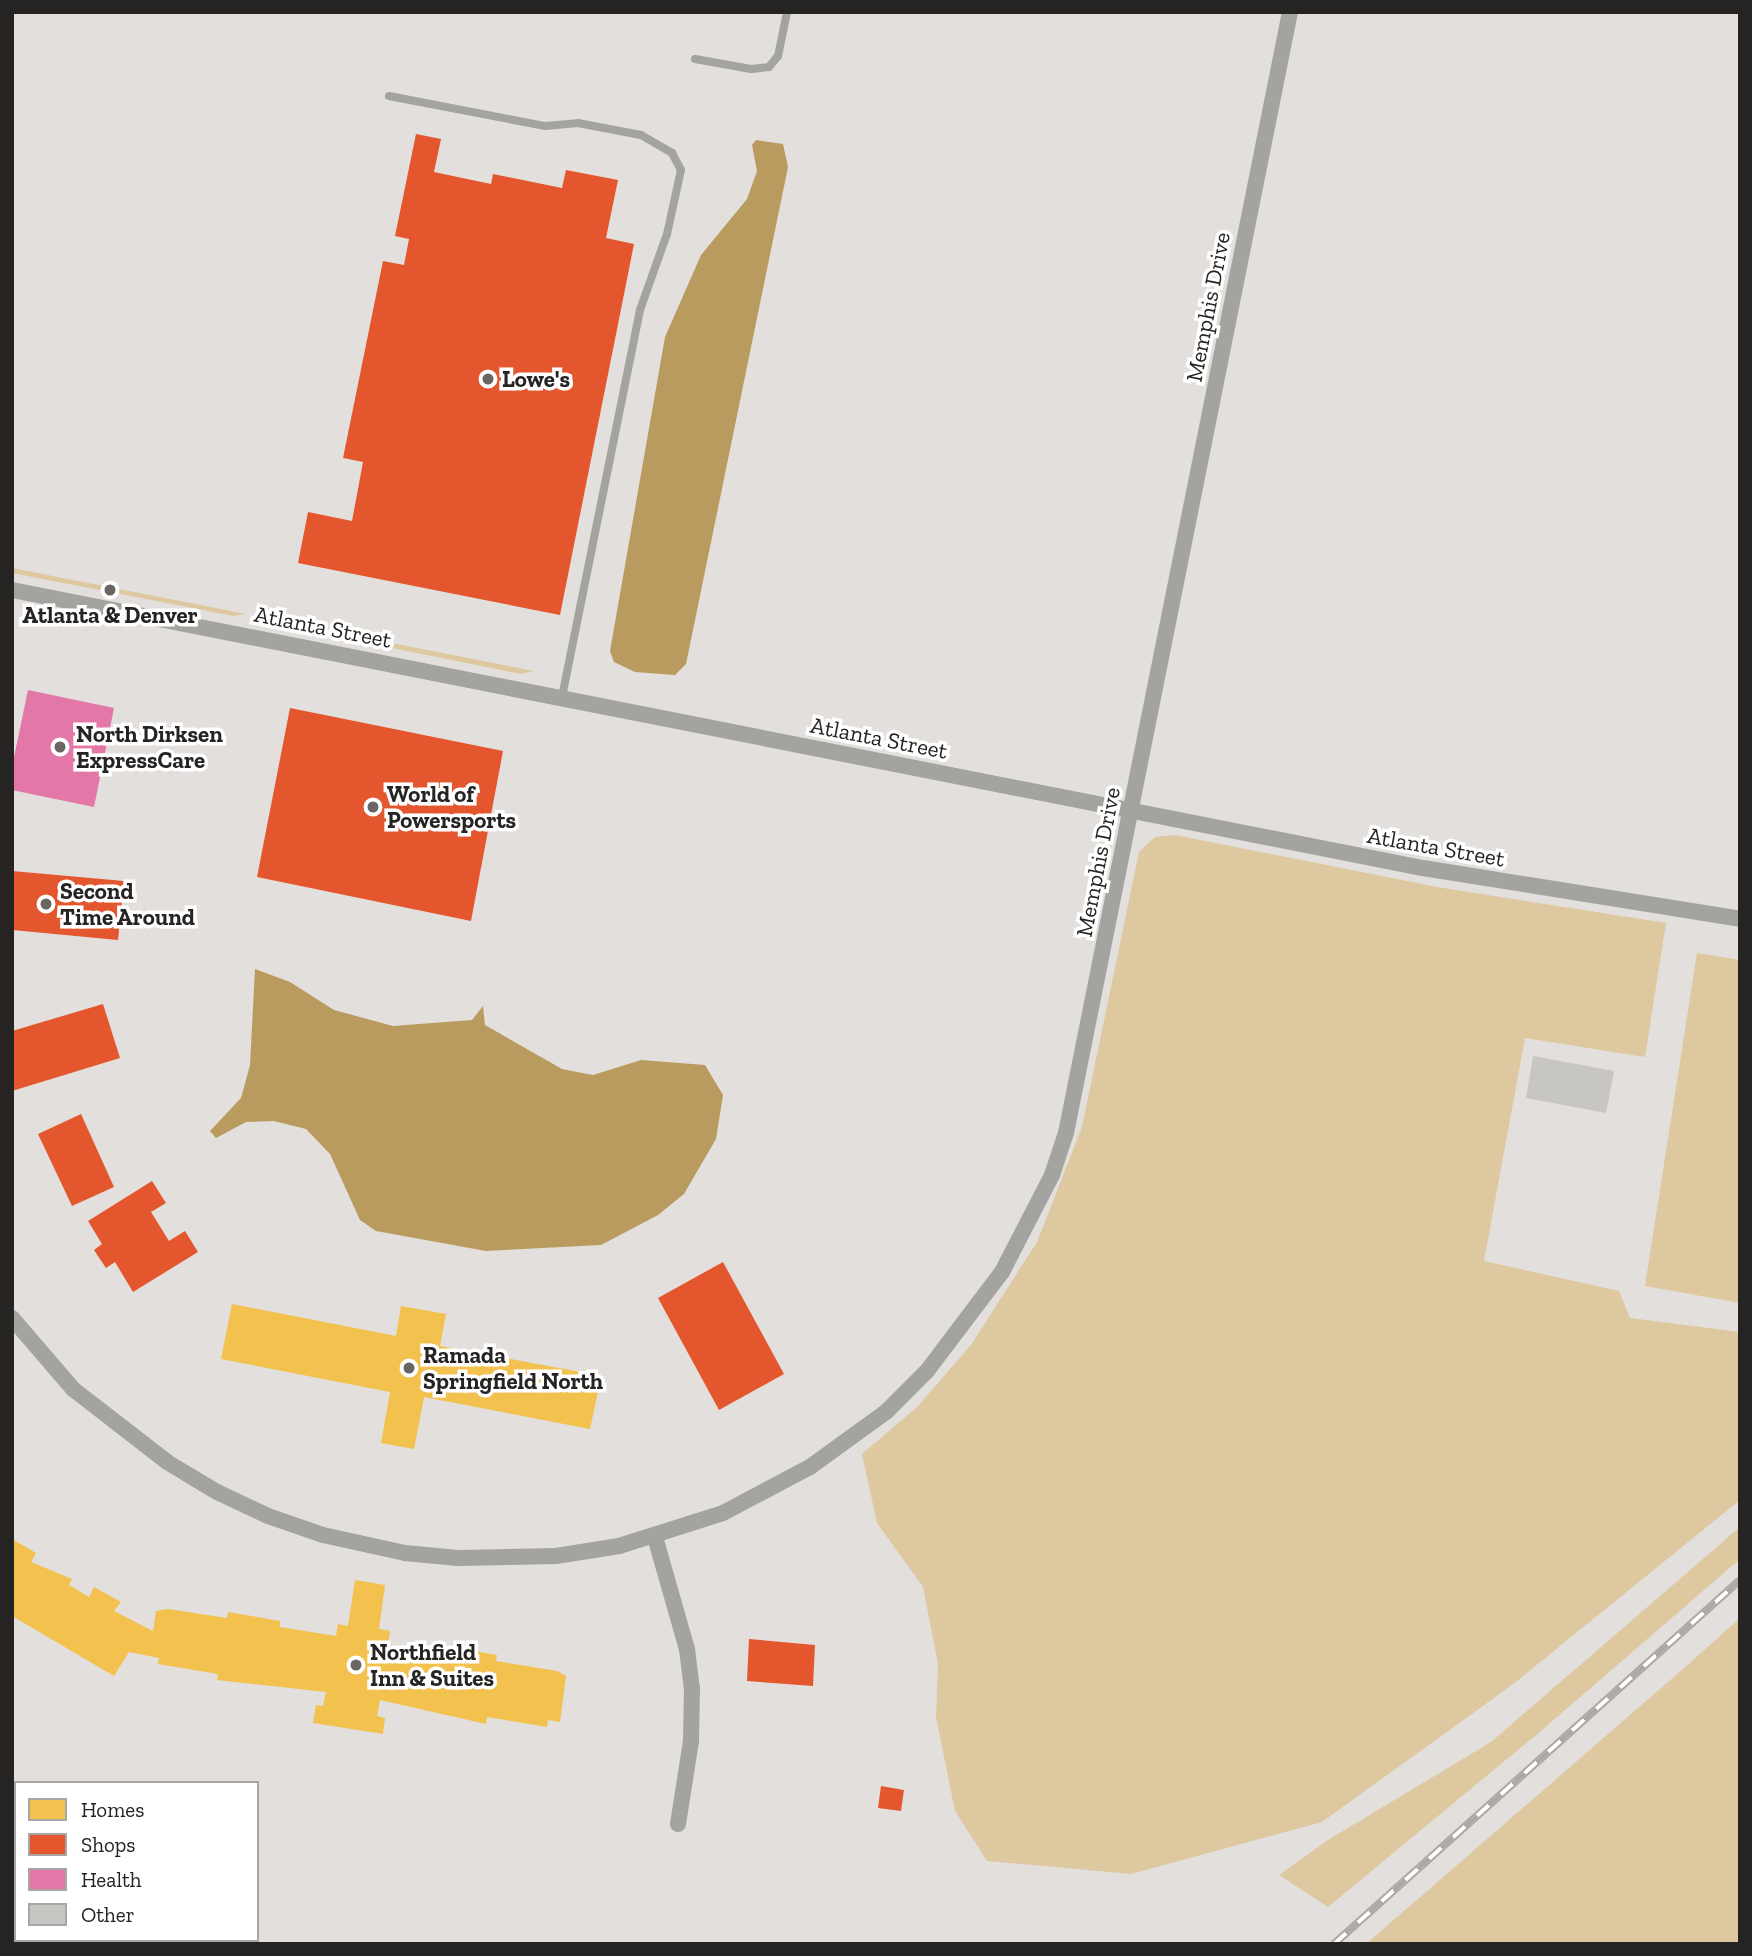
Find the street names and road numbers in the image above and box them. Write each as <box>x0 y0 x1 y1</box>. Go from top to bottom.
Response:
street label: Memphis Drive <box>1180 230 1236 384</box>
street label: Atlanta Street <box>252 600 394 654</box>
street label: Atlanta Street <box>808 711 950 765</box>
street label: Memphis Drive <box>1070 785 1126 939</box>
street label: Atlanta Street <box>1365 821 1507 873</box>

